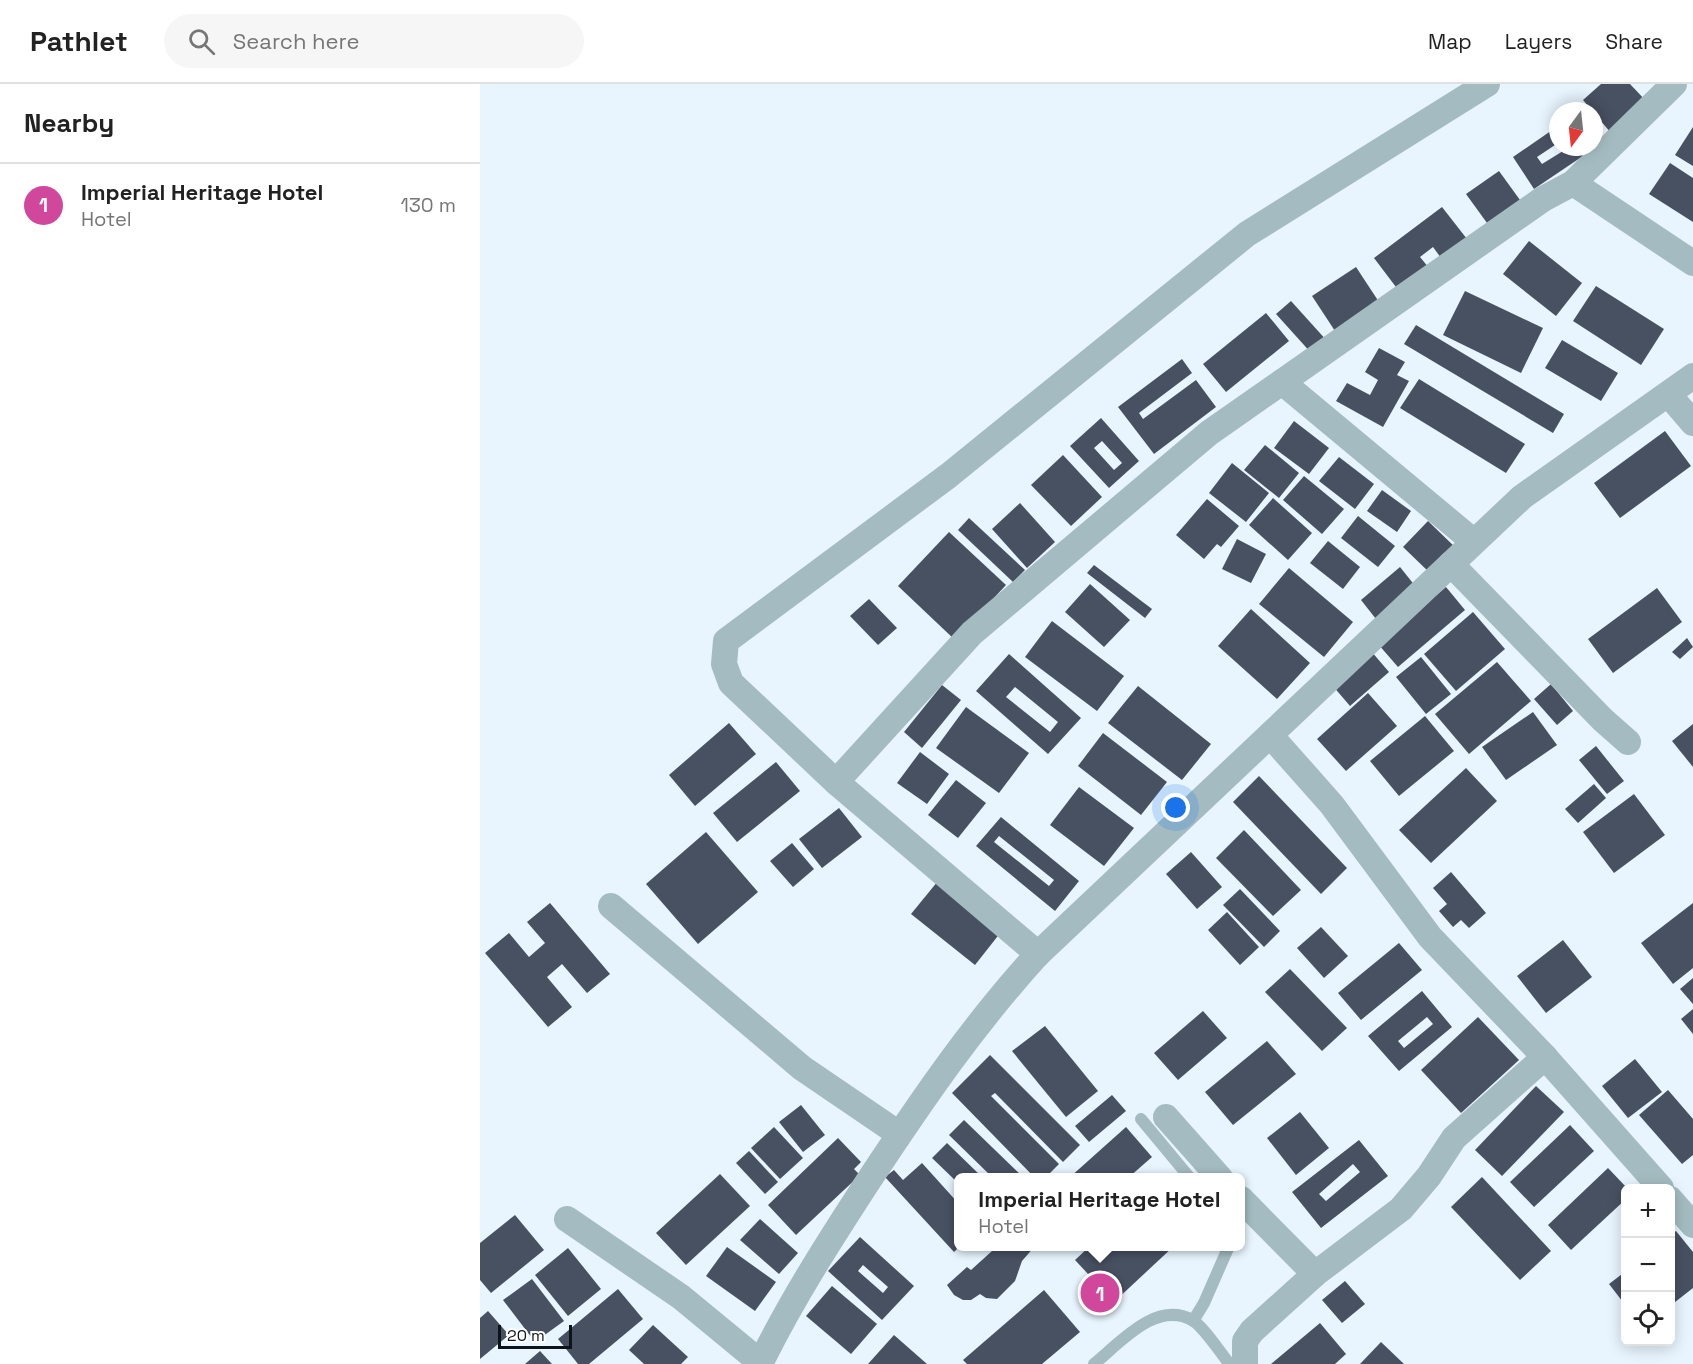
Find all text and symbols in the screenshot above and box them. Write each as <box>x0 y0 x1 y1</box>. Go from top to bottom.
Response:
search box <box>164 14 584 68</box>
text: Pathlet <box>30 23 128 59</box>
icon: search <box>185 25 218 58</box>
text: Search here <box>233 27 360 55</box>
text: Map <box>1428 28 1472 55</box>
text: Layers <box>1505 28 1572 55</box>
text: Share <box>1605 28 1663 55</box>
north arrow <box>1549 102 1603 156</box>
text: Nearby <box>24 106 114 140</box>
text: Imperial Heritage Hotel <box>81 178 323 206</box>
text: 1 <box>39 192 48 218</box>
text: 130 m <box>400 192 456 218</box>
text: Hotel <box>81 206 132 232</box>
your location <box>1161 793 1190 822</box>
popup <box>954 1173 1245 1251</box>
map controls <box>1621 1184 1675 1346</box>
button: + <box>1621 1184 1675 1238</box>
text: Imperial Heritage Hotel <box>978 1185 1221 1213</box>
text: Hotel <box>978 1213 1029 1239</box>
button: − <box>1621 1238 1675 1292</box>
pin: 1 <box>1080 1270 1120 1316</box>
button: locate <box>1621 1292 1675 1346</box>
scale bar <box>498 1322 572 1350</box>
text: 20 m <box>507 1325 545 1346</box>

